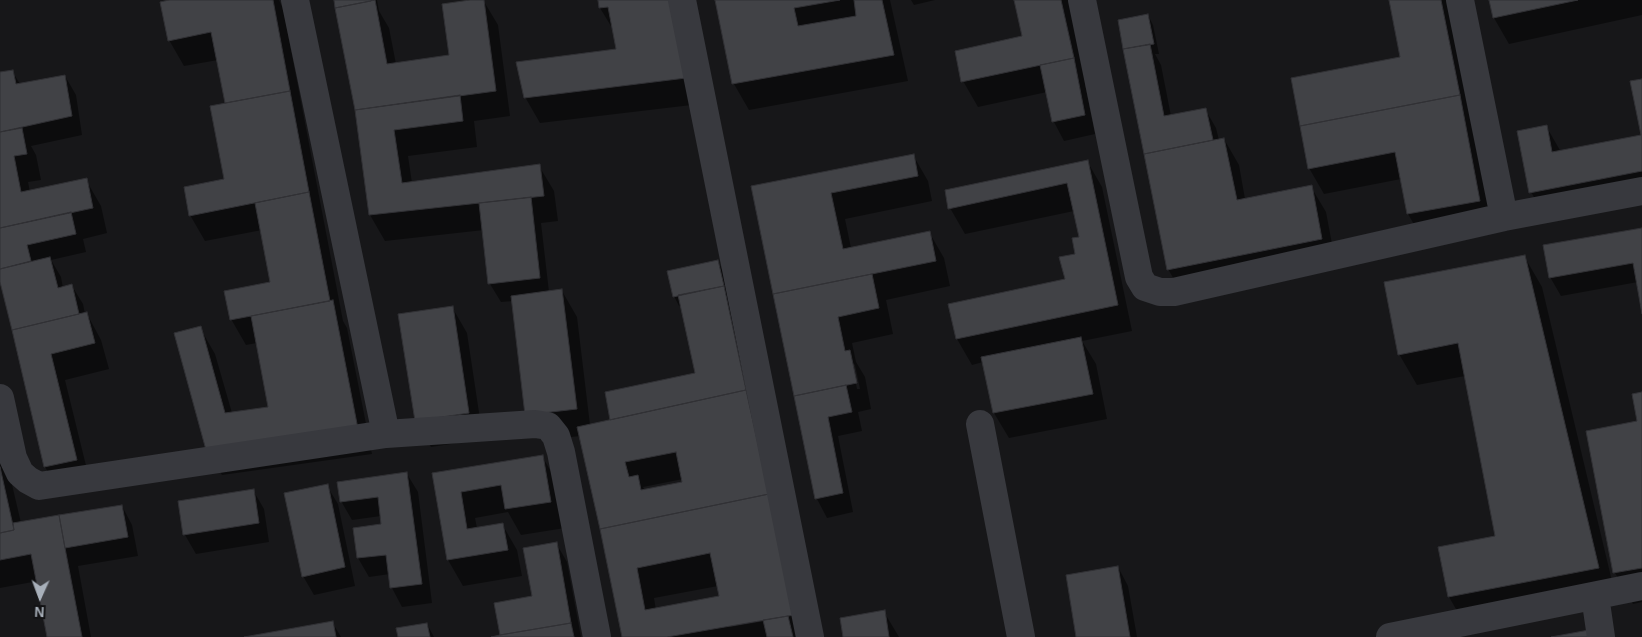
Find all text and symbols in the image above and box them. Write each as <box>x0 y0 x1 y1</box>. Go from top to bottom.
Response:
north arrow <box>15 572 65 622</box>
text: N <box>34 604 45 620</box>

